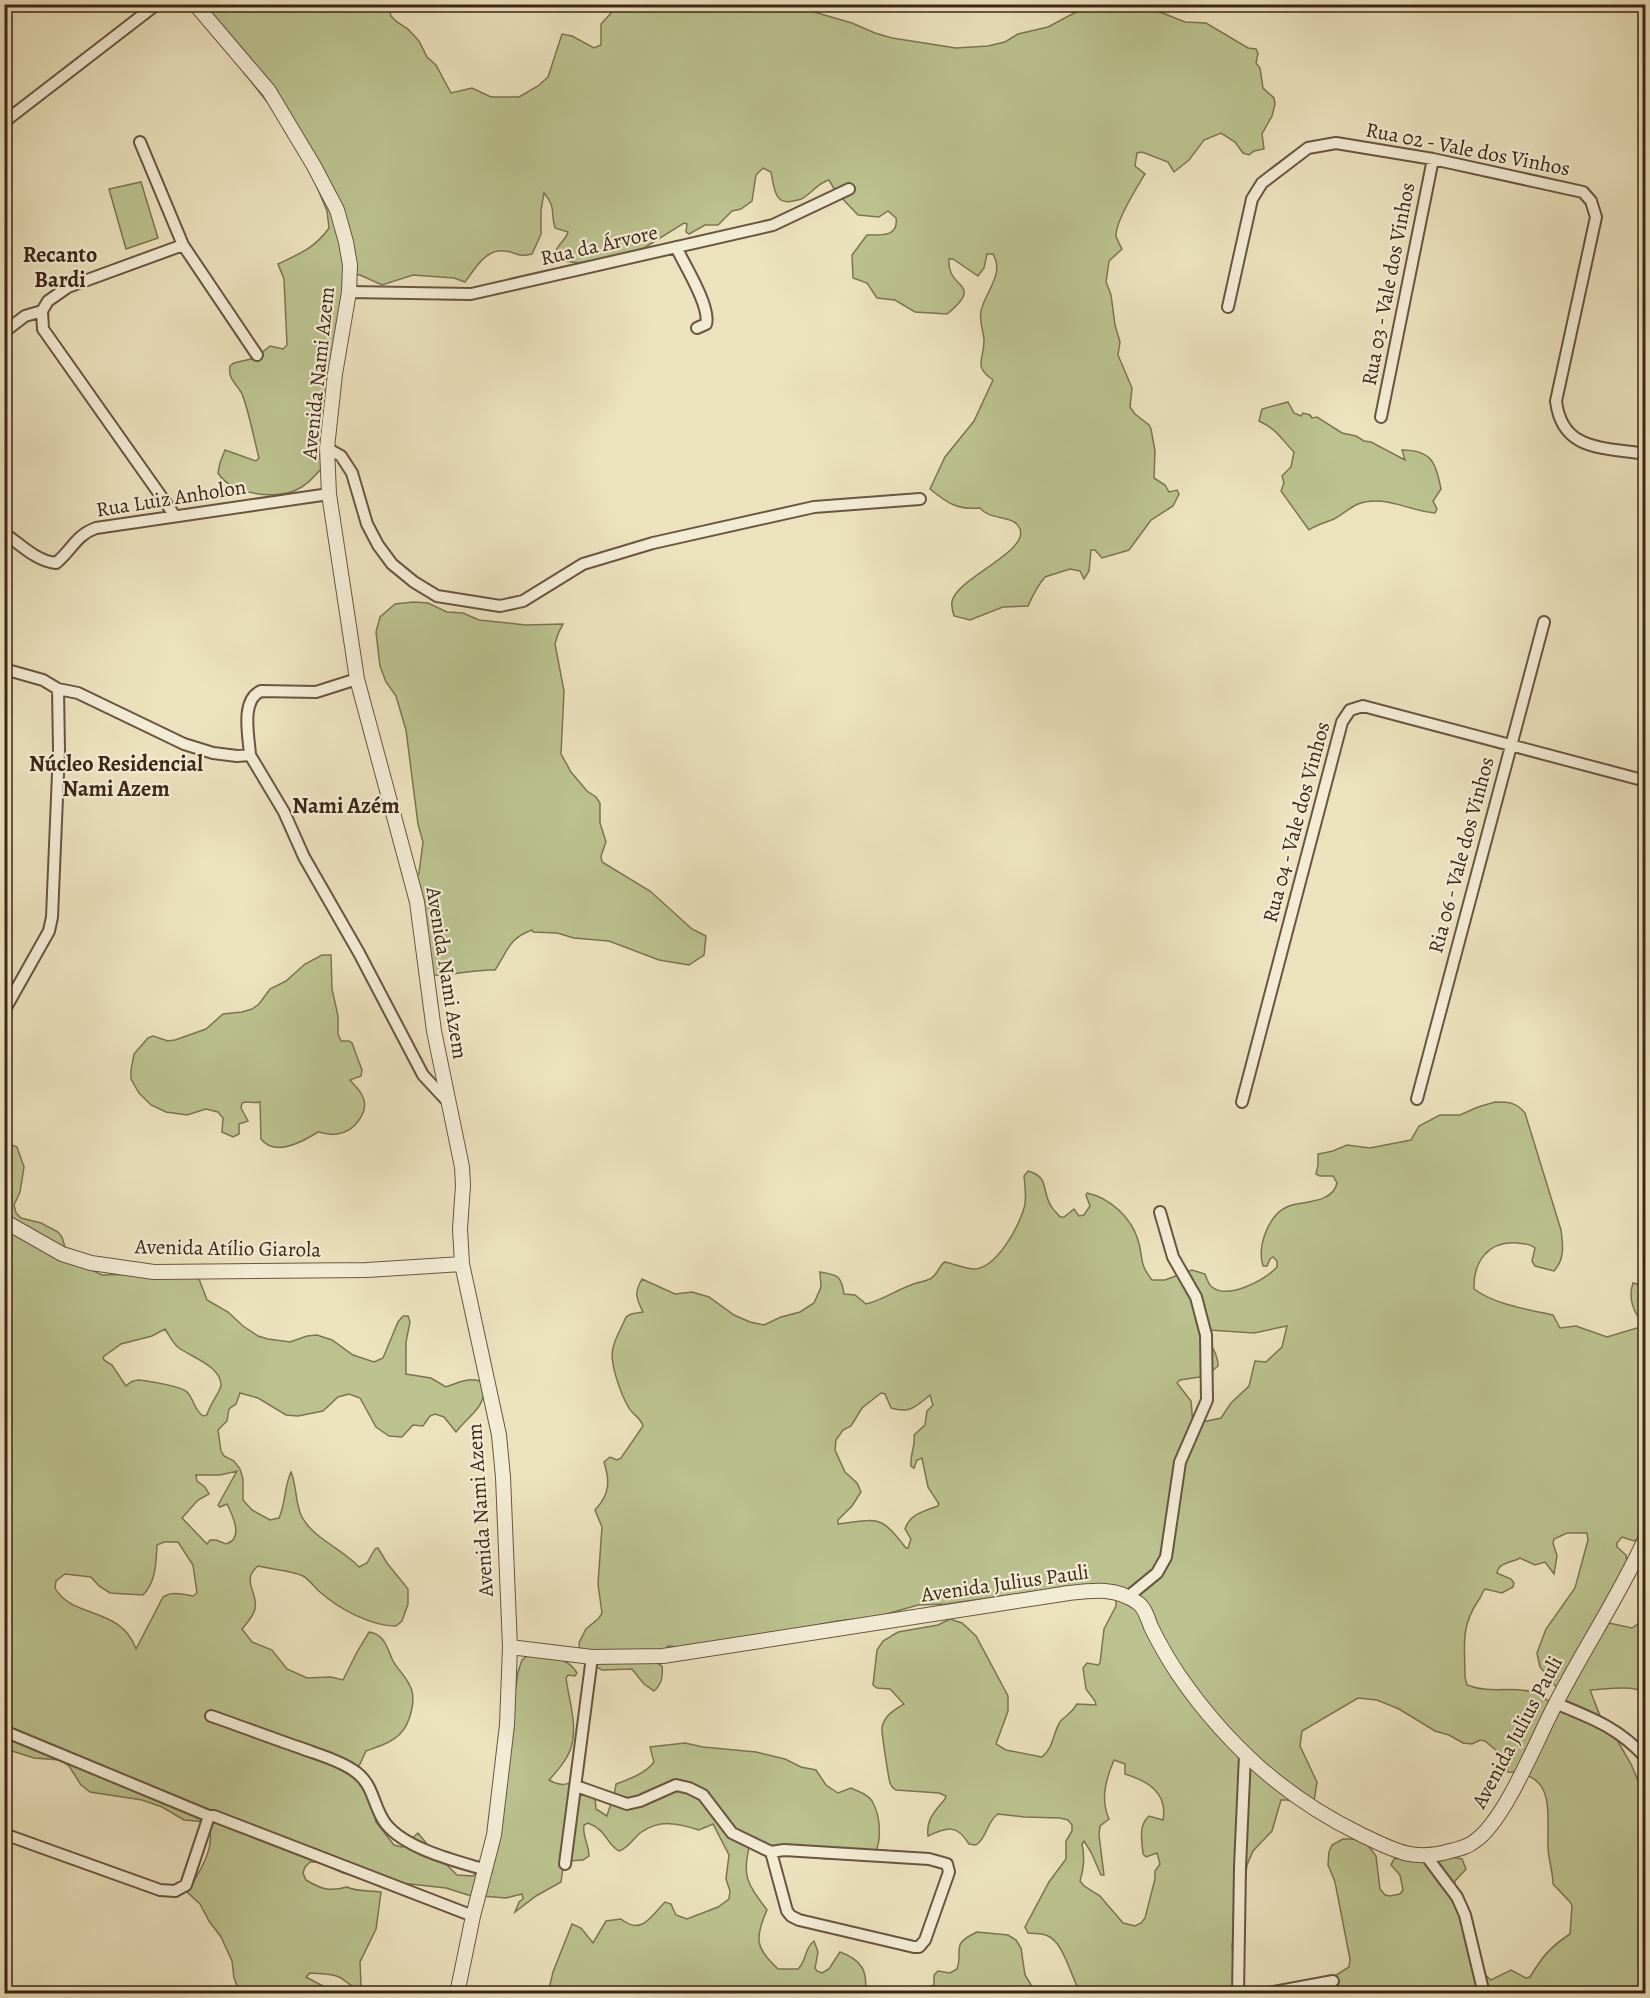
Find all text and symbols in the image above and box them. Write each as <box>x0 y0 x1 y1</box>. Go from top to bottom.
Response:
street label: Rua 02 - Vale dos Vinhos <box>1363 115 1573 183</box>
street label: Rua 03 - Vale dos Vinhos <box>1355 180 1421 388</box>
street label: Rua da Árvore <box>538 218 660 272</box>
district label: Recanto Bardi <box>23 240 97 295</box>
street label: Avenida Nami Azem <box>295 285 341 462</box>
street label: Rua Luiz Anholon <box>94 472 248 524</box>
street label: Rua 04 - Vale dos Vinhos <box>1256 718 1336 926</box>
district label: Núcleo Residencial Nami Azem <box>29 749 203 804</box>
street label: Ria 06 - Vale dos Vinhos <box>1421 754 1501 956</box>
district label: Nami Azém <box>292 791 400 821</box>
street label: Avenida Nami Azem <box>419 884 474 1061</box>
street label: Avenida Atílio Giarola <box>134 1232 322 1264</box>
street label: Avenida Nami Azem <box>460 1422 500 1599</box>
street label: Avenida Julius Pauli <box>918 1557 1091 1609</box>
street label: Avenida Julius Pauli <box>1465 1651 1569 1814</box>

